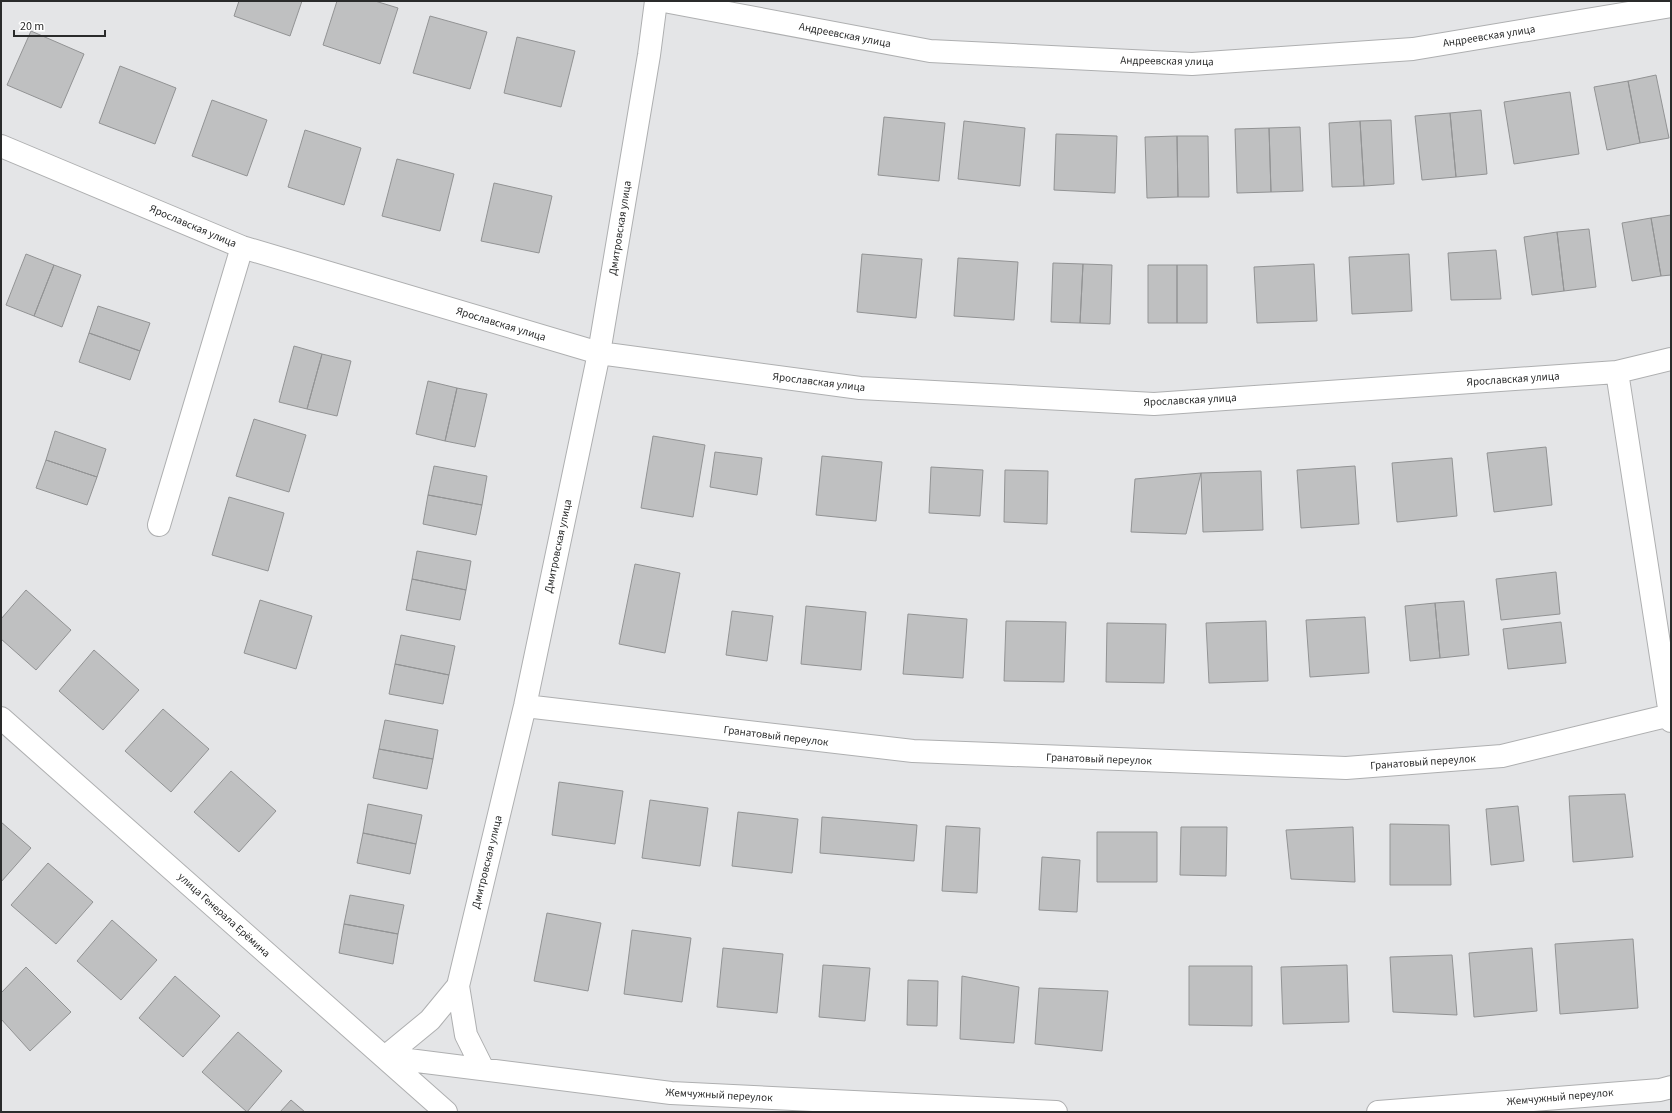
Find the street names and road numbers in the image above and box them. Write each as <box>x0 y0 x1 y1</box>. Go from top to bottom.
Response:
street label: Андреевская улица <box>798 19 892 51</box>
street label: Андреевская улица <box>1442 21 1536 51</box>
street label: Андреевская улица <box>1120 53 1214 69</box>
street label: Дмитровская улица <box>605 180 635 276</box>
street label: Ярославская улица <box>147 201 239 251</box>
street label: Ярославская улица <box>454 303 548 345</box>
street label: Ярославская улица <box>1466 368 1560 390</box>
street label: Ярославская улица <box>772 369 866 395</box>
street label: Ярославская улица <box>1143 390 1237 410</box>
street label: Дмитровская улица <box>541 498 575 594</box>
street label: Гранатовый переулок <box>723 722 830 750</box>
street label: Гранатовый переулок <box>1046 750 1153 768</box>
street label: Гранатовый переулок <box>1370 751 1477 773</box>
street label: Дмитровская улица <box>468 814 506 910</box>
street label: улица Генерала Ерёмина <box>174 869 274 961</box>
street label: Жемчужный переулок <box>665 1085 773 1105</box>
street label: Жемчужный переулок <box>1506 1085 1615 1109</box>

